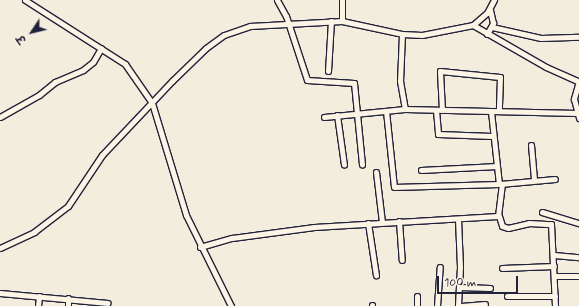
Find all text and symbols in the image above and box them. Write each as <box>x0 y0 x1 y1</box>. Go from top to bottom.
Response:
north arrow <box>12 12 52 52</box>
text: उ <box>14 32 30 46</box>
scale bar <box>439 268 520 294</box>
text: 100 m <box>444 275 476 291</box>

